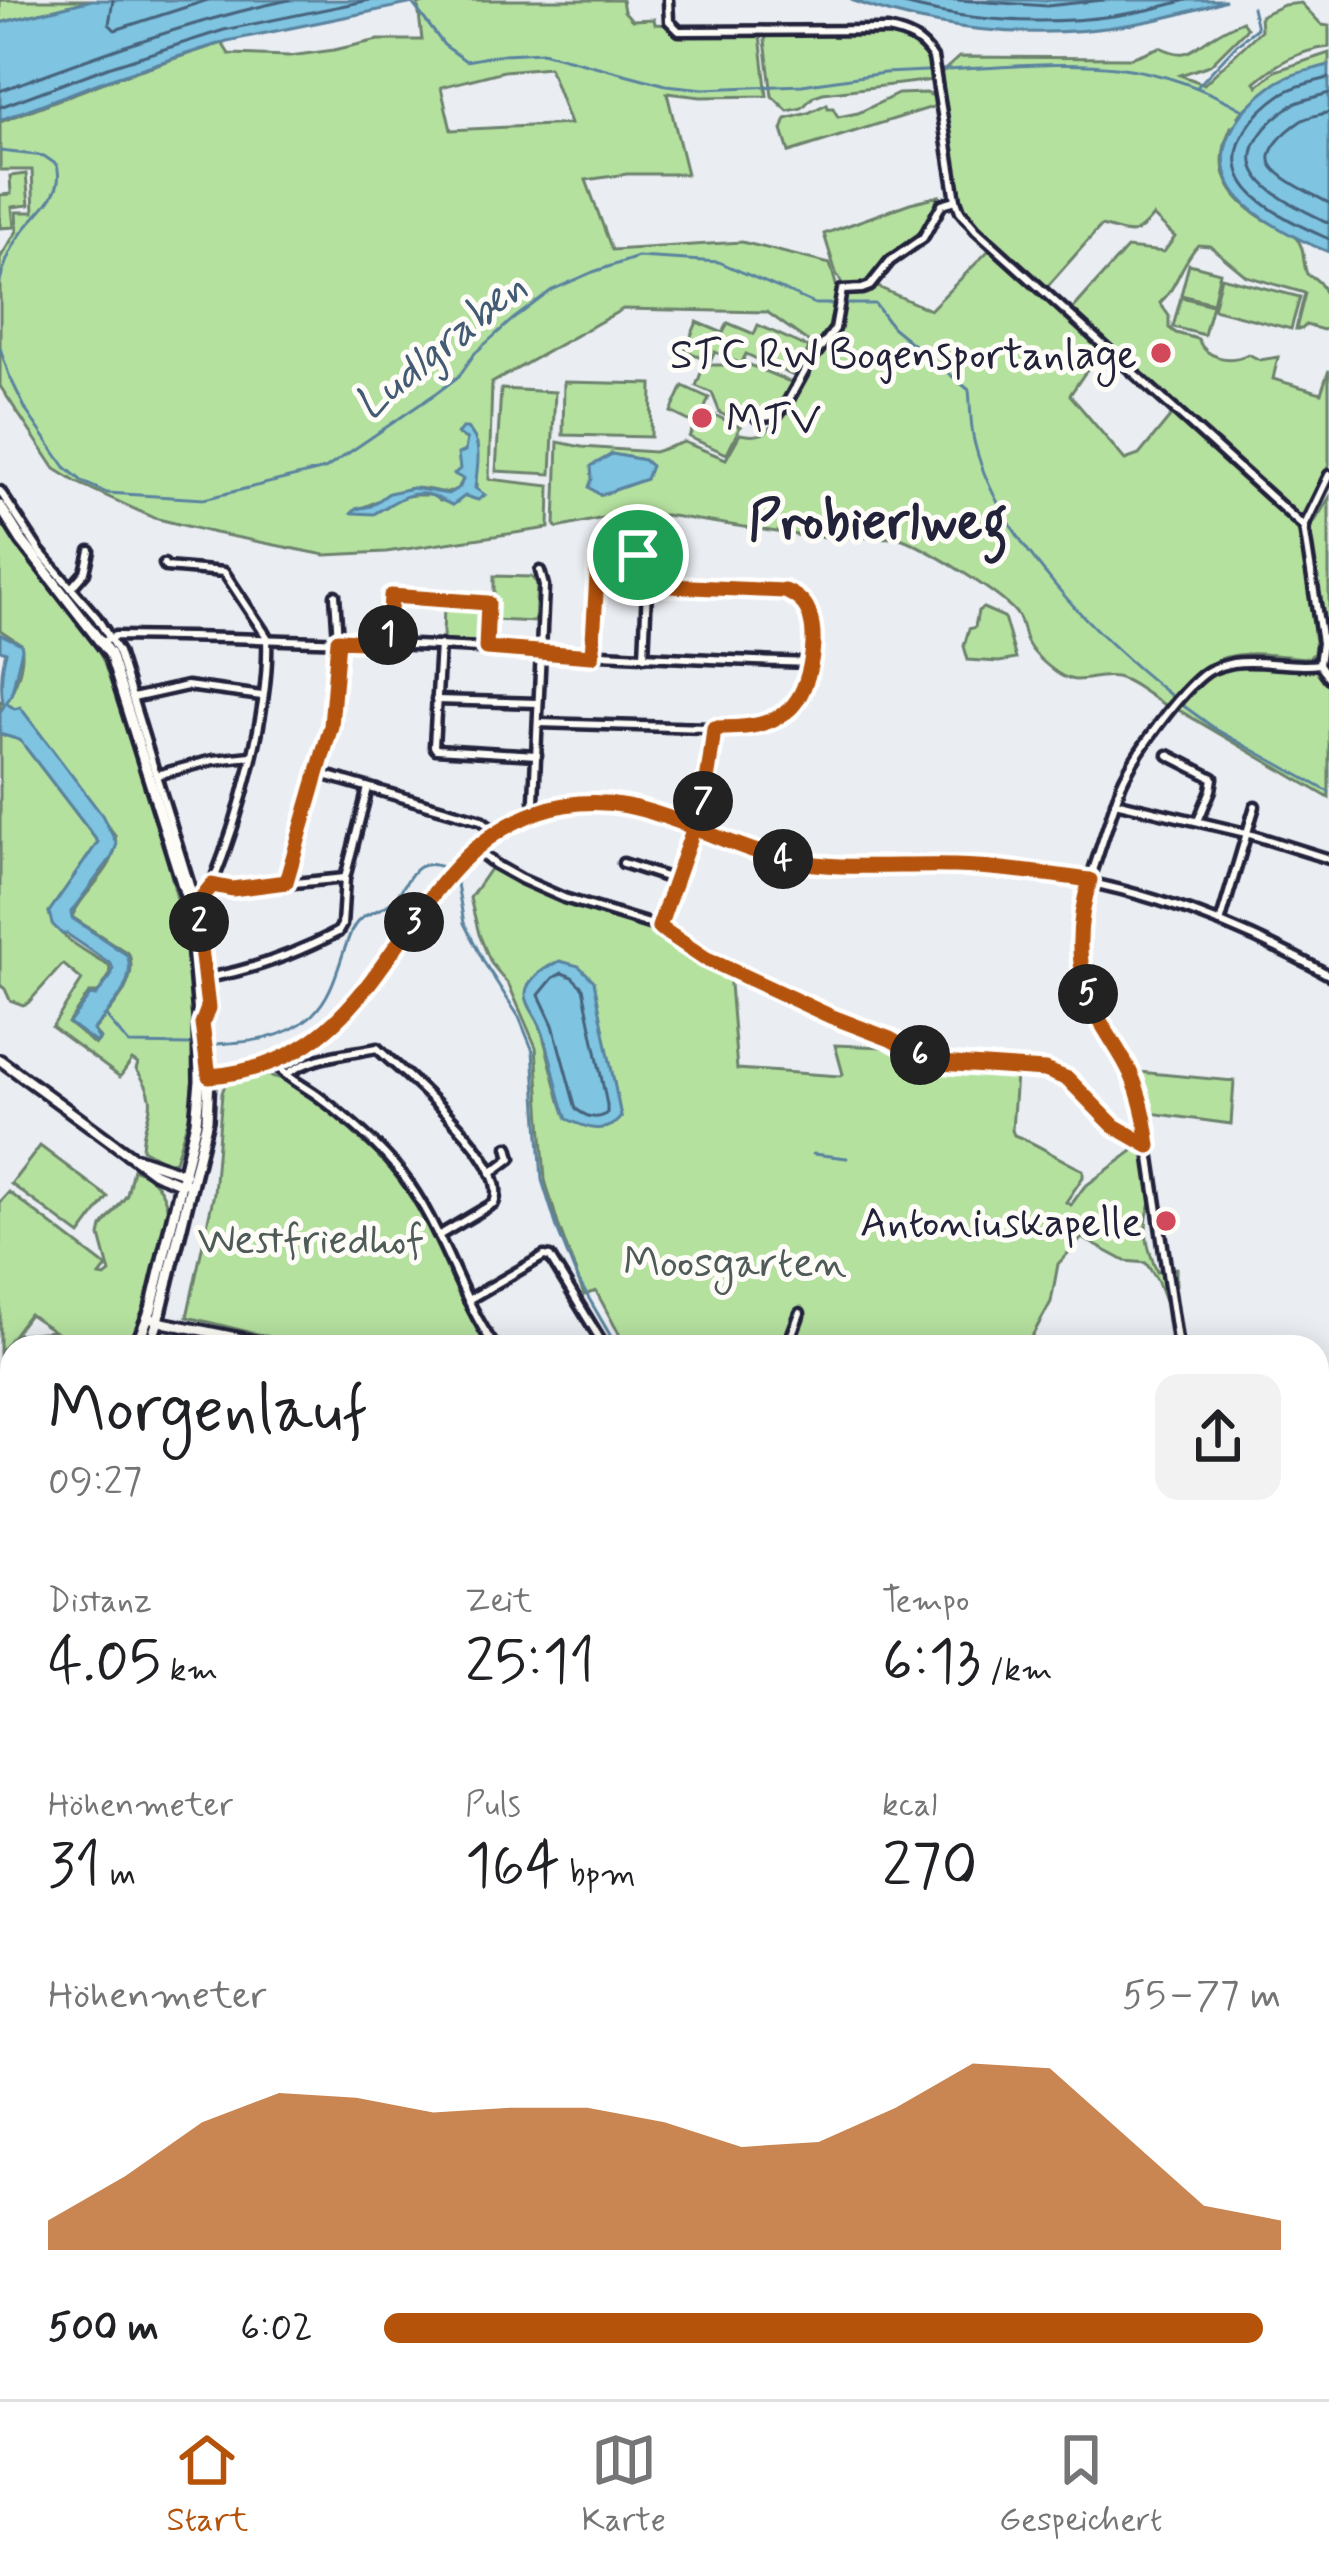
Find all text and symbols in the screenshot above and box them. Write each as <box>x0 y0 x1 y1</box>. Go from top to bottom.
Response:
water label: Ludlgraben <box>343 259 540 434</box>
place label: STC RW Bogensportanlage <box>670 329 1137 387</box>
marker: STC RW Bogensportanlage <box>1148 340 1174 366</box>
place label: MTV <box>726 394 822 449</box>
marker: MTV <box>689 405 715 431</box>
district label: Probierlweg <box>748 488 1008 564</box>
pin <box>587 504 689 606</box>
icon: arrive <box>605 522 671 588</box>
pin: 1 <box>358 605 418 665</box>
text: 1 <box>381 613 395 657</box>
pin: 7 <box>673 771 733 831</box>
text: 7 <box>693 779 713 823</box>
pin: 4 <box>753 829 813 889</box>
text: 4 <box>773 837 793 881</box>
pin: 2 <box>169 892 229 952</box>
pin: 3 <box>384 892 444 952</box>
text: 2 <box>191 900 207 944</box>
text: 3 <box>407 900 421 944</box>
pin: 5 <box>1058 964 1118 1024</box>
text: 5 <box>1078 972 1098 1016</box>
pin: 6 <box>890 1025 950 1085</box>
text: 6 <box>912 1033 928 1077</box>
place label: Antoniuskapelle <box>860 1197 1142 1252</box>
marker: Antoniuskapelle <box>1153 1208 1179 1234</box>
park label: Westfriedhof <box>198 1214 424 1269</box>
park label: Moosgarten <box>623 1237 847 1295</box>
text: Morgenlauf <box>48 1369 368 1455</box>
button: share <box>1155 1374 1281 1500</box>
text: 09:27 <box>48 1457 142 1508</box>
text: Distanz <box>48 1580 152 1624</box>
text: Zeit <box>465 1580 532 1624</box>
text: Tempo <box>882 1580 969 1624</box>
text: 4.05 <box>48 1624 161 1703</box>
text: 25:11 <box>465 1624 595 1703</box>
text: 6:13 <box>882 1624 981 1703</box>
text: km <box>161 1649 218 1693</box>
text: /km <box>981 1649 1052 1693</box>
text: Höhenmeter <box>48 1784 233 1828</box>
text: Puls <box>465 1784 521 1828</box>
text: kcal <box>882 1784 937 1828</box>
text: 31 <box>48 1828 101 1907</box>
text: 164 <box>465 1828 560 1907</box>
text: 270 <box>882 1828 978 1907</box>
text: m <box>101 1853 136 1897</box>
text: bpm <box>560 1853 636 1897</box>
text: Höhenmeter <box>48 1971 266 2022</box>
text: 55–77 m <box>1122 1971 1281 2022</box>
text: 500 m <box>48 2303 159 2354</box>
text: 6:02 <box>240 2303 313 2354</box>
tab: Start <box>167 2427 248 2543</box>
tab: Karte <box>581 2427 666 2543</box>
tab: Gespeichert <box>999 2427 1162 2543</box>

